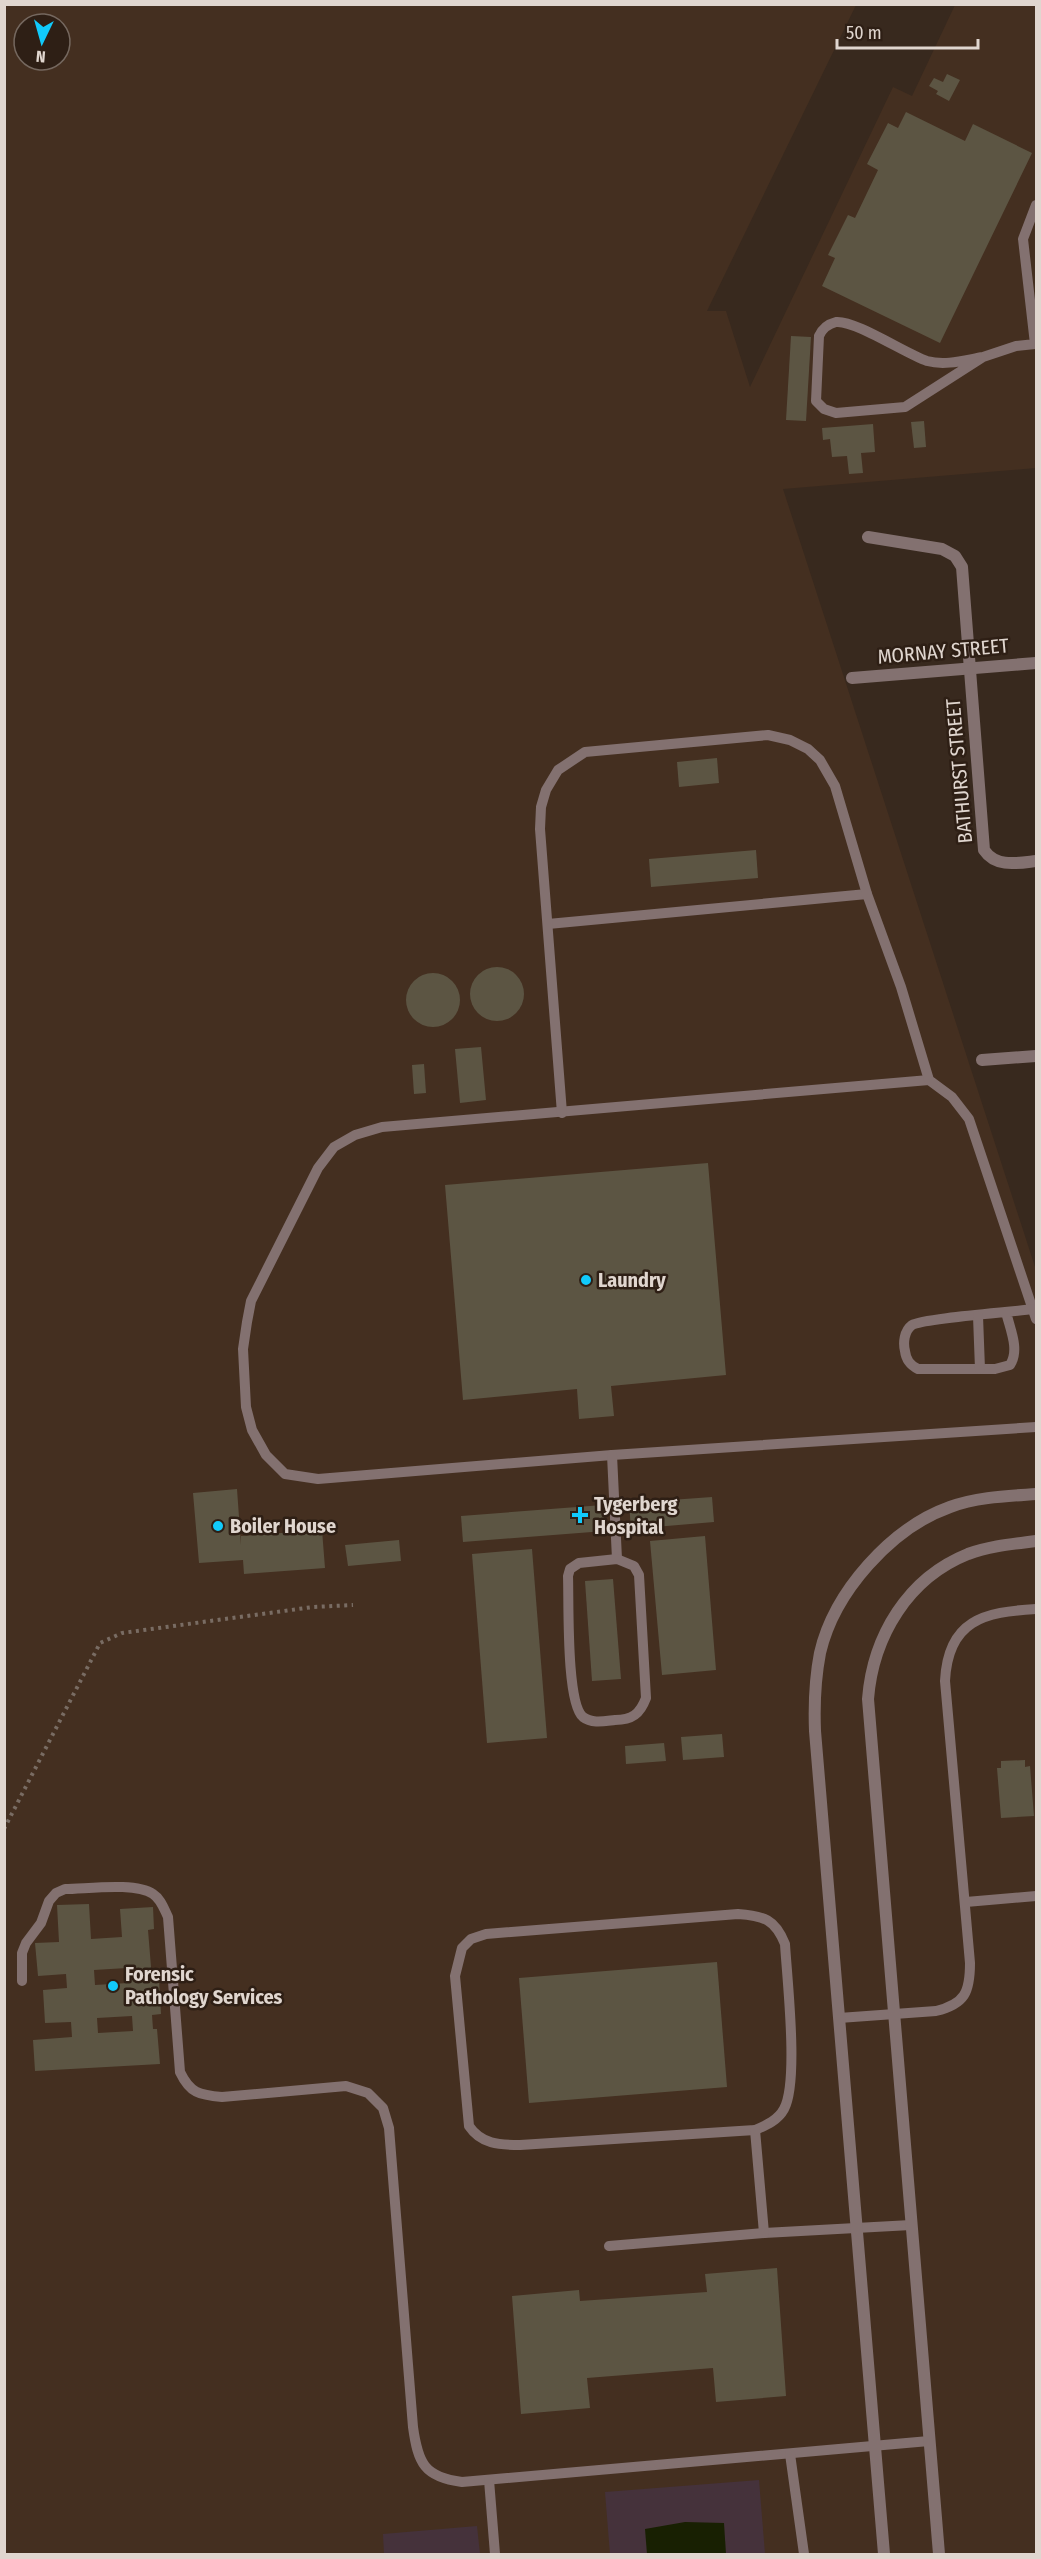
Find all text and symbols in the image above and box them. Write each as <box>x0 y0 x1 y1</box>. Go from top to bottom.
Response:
north arrow <box>12 12 72 72</box>
scale bar <box>837 12 978 50</box>
text: 50 m <box>846 22 882 44</box>
text: N <box>35 47 46 66</box>
street label: MORNAY STREET <box>876 633 1010 669</box>
street label: BATHURST STREET <box>941 697 977 844</box>
place label: Laundry <box>598 1268 666 1292</box>
marker: Laundry <box>579 1273 593 1287</box>
place label: Tygerberg Hospital <box>594 1492 678 1539</box>
marker: Tygerberg Hospital <box>571 1506 589 1524</box>
place label: Boiler House <box>230 1514 336 1538</box>
marker: Boiler House <box>211 1519 225 1533</box>
place label: Forensic Pathology Services <box>125 1962 283 2009</box>
marker: Forensic Pathology Services <box>106 1979 120 1993</box>

